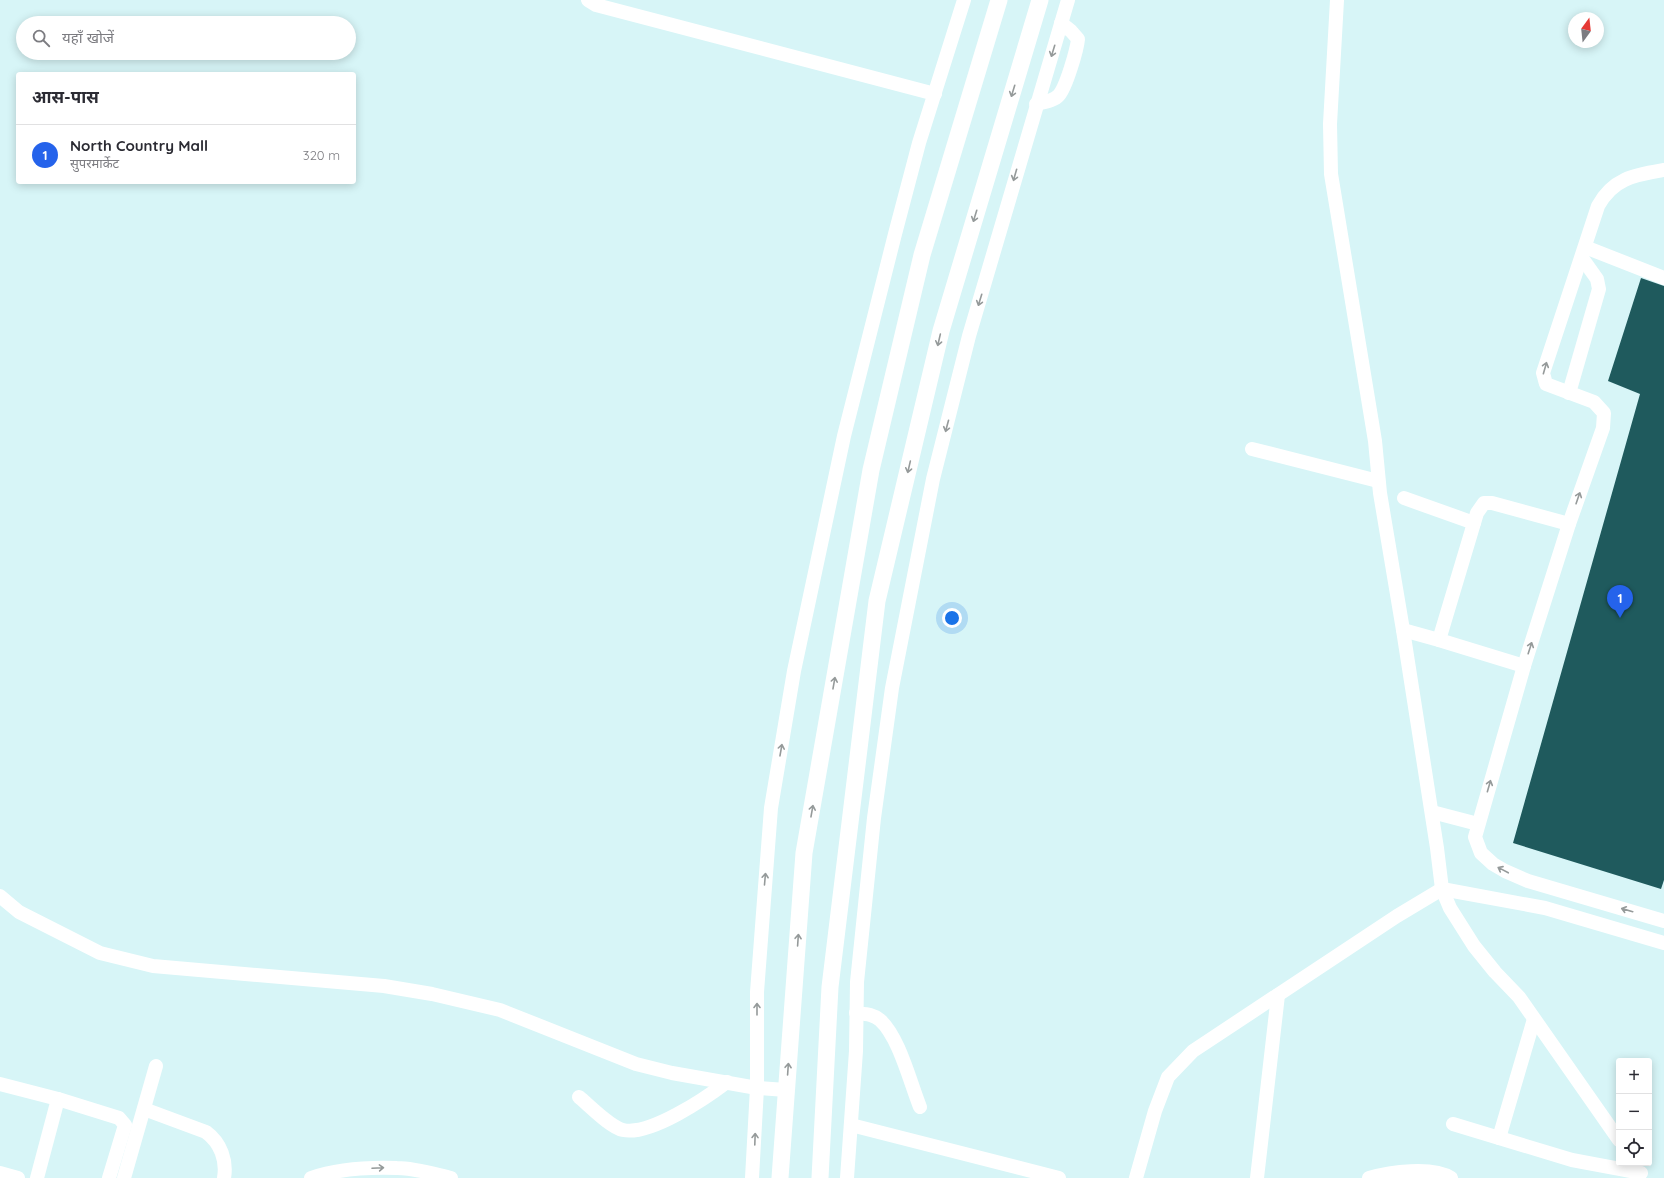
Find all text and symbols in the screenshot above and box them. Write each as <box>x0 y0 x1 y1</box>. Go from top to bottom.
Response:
north arrow <box>1568 12 1604 48</box>
search box <box>16 16 356 60</box>
icon: search <box>30 27 52 49</box>
text: यहाँ खोजें <box>62 28 114 47</box>
one-way arrow <box>1049 44 1056 57</box>
one-way arrow <box>1009 84 1016 97</box>
text: आस-पास <box>32 86 99 107</box>
text: North Country Mall <box>70 136 208 155</box>
text: 1 <box>42 147 48 163</box>
text: 320 m <box>303 147 340 163</box>
text: सुपरमार्केट <box>70 155 119 171</box>
one-way arrow <box>1011 169 1019 182</box>
one-way arrow <box>971 209 978 222</box>
one-way arrow <box>975 294 983 306</box>
one-way arrow <box>934 333 942 346</box>
one-way arrow <box>1542 362 1549 375</box>
one-way arrow <box>943 419 950 432</box>
one-way arrow <box>905 460 912 473</box>
one-way arrow <box>1575 492 1583 504</box>
pin: 1 <box>1607 585 1633 618</box>
your location <box>942 608 962 628</box>
one-way arrow <box>1527 642 1534 655</box>
one-way arrow <box>830 676 838 689</box>
one-way arrow <box>777 744 785 757</box>
one-way arrow <box>1486 780 1493 793</box>
one-way arrow <box>808 804 816 817</box>
one-way arrow <box>1497 865 1509 873</box>
one-way arrow <box>762 873 769 886</box>
one-way arrow <box>1620 906 1633 913</box>
one-way arrow <box>794 934 801 947</box>
one-way arrow <box>753 1003 761 1016</box>
map controls <box>1616 1058 1652 1166</box>
button: + <box>1616 1058 1652 1094</box>
one-way arrow <box>784 1063 791 1076</box>
button: − <box>1616 1094 1652 1130</box>
button: locate <box>1616 1130 1652 1166</box>
one-way arrow <box>751 1133 758 1146</box>
one-way arrow <box>371 1165 384 1172</box>

